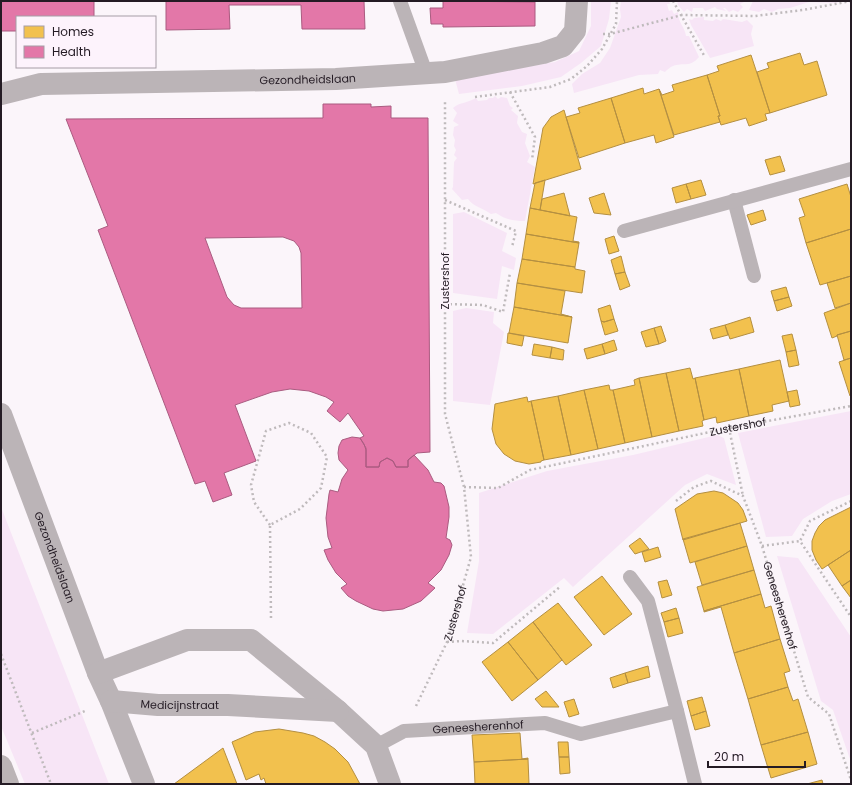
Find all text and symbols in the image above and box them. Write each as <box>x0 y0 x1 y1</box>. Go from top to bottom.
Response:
legend <box>16 16 156 68</box>
text: Homes <box>52 23 94 40</box>
text: Health <box>52 43 91 60</box>
street label: Gezondheidslaan <box>259 70 356 88</box>
street label: Zustershof <box>437 252 453 310</box>
street label: Zustershof <box>708 413 768 440</box>
street label: Gezondheidslaan <box>30 509 79 605</box>
street label: Geneesherenhof <box>759 560 801 652</box>
street label: Zustershof <box>440 583 471 643</box>
street label: Medicijnstraat <box>140 696 219 713</box>
street label: Geneesherenhof <box>432 716 525 737</box>
scale bar <box>708 743 805 769</box>
text: 20 m <box>714 748 744 765</box>

